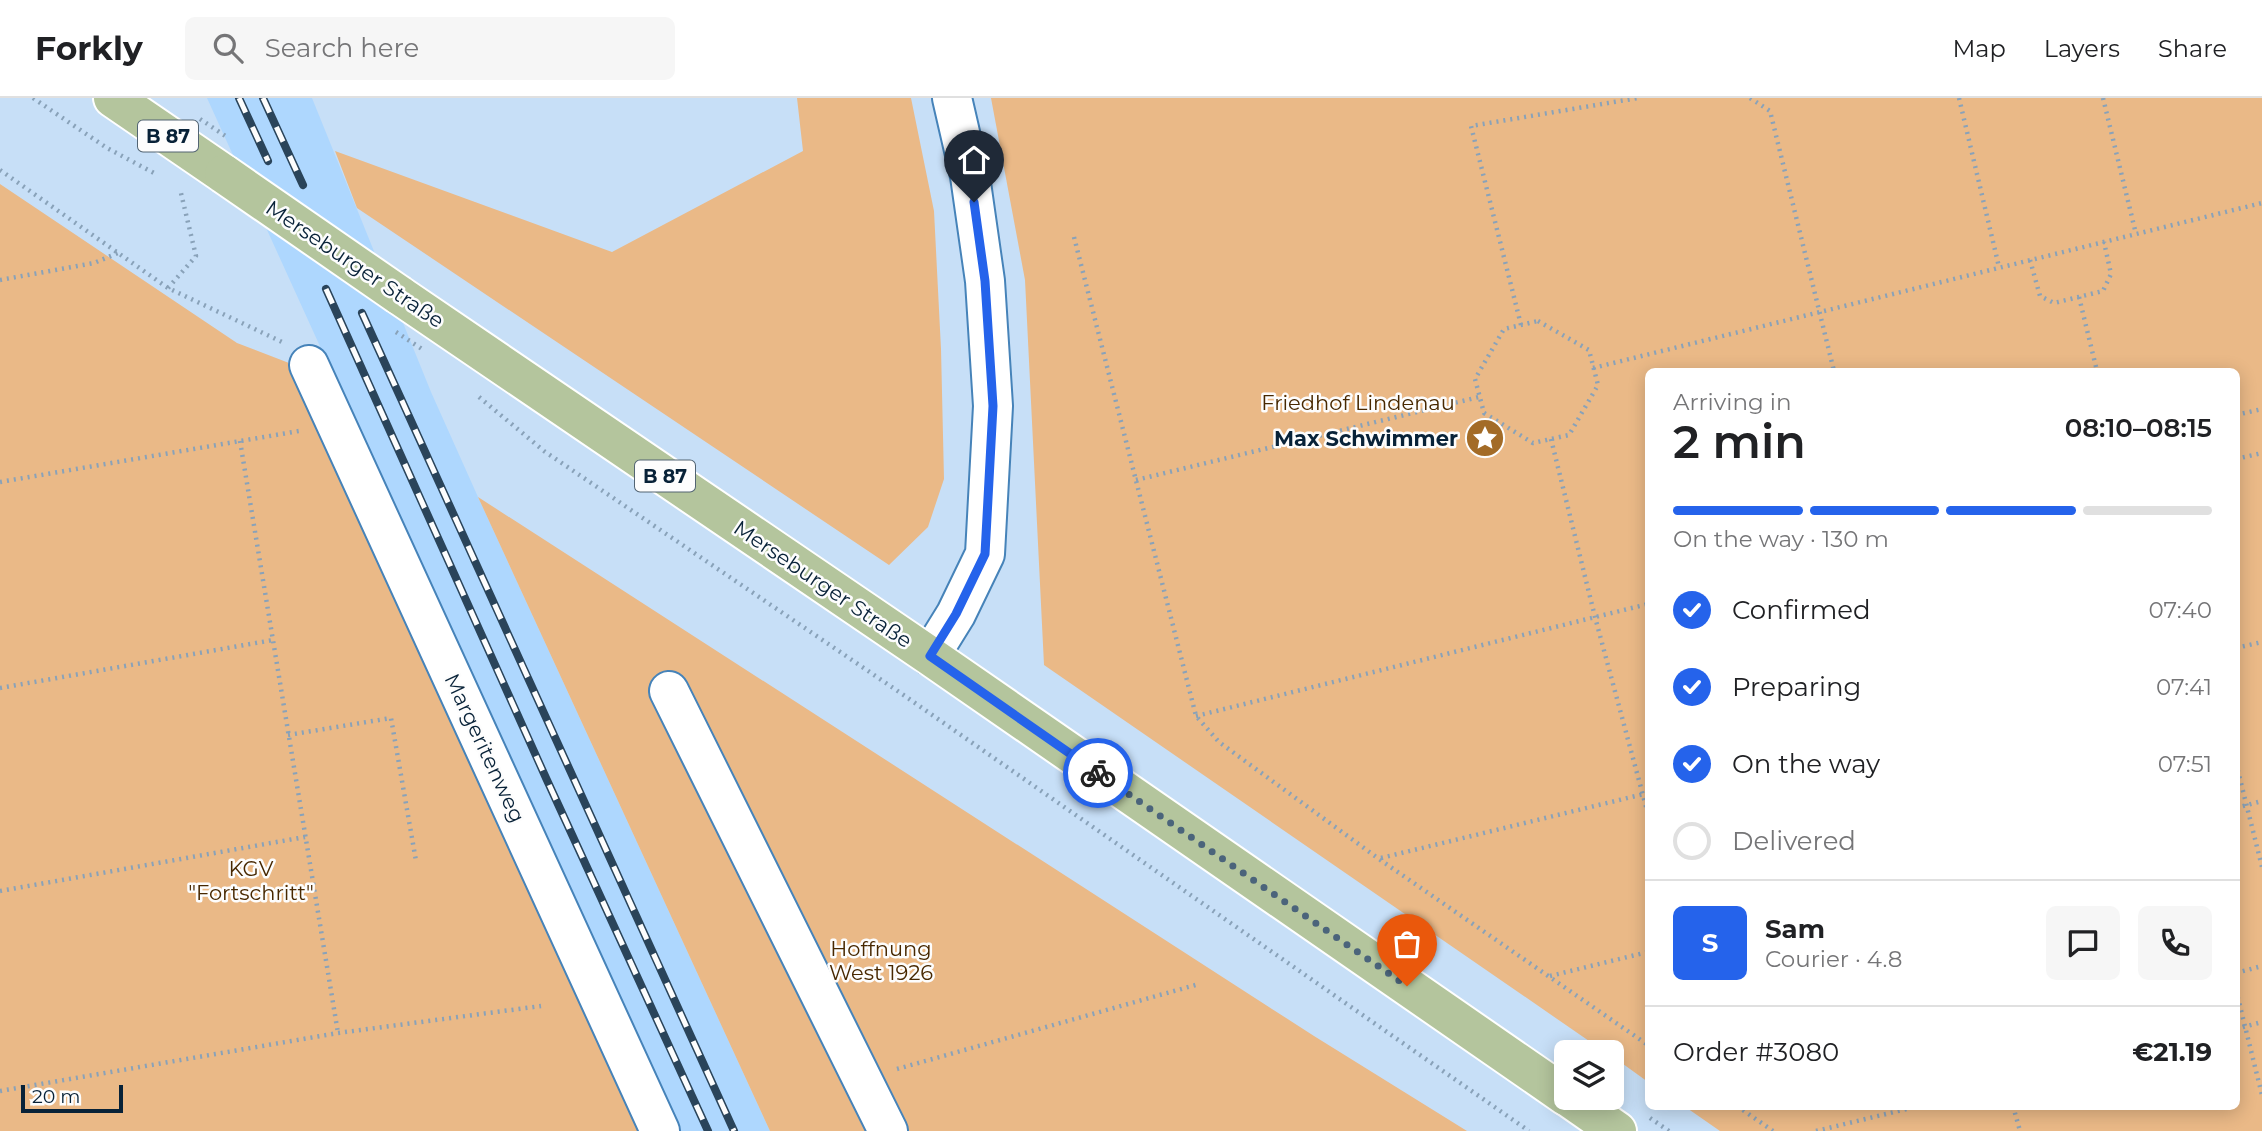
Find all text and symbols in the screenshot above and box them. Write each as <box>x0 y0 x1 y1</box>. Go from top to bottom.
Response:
search box <box>185 17 675 80</box>
text: Forkly <box>35 28 143 68</box>
icon: search <box>209 29 247 67</box>
text: Search here <box>265 32 419 64</box>
text: Map <box>1952 34 2006 63</box>
text: Layers <box>2044 34 2120 63</box>
text: Share <box>2158 34 2227 63</box>
road number: B 87 <box>138 120 198 152</box>
pin <box>944 130 1004 202</box>
icon: home <box>955 141 993 179</box>
street label: Merseburger Straße <box>261 195 449 333</box>
text: Arriving in <box>1673 388 1792 416</box>
park label: Friedhof Lindenau <box>1261 390 1455 415</box>
text: 08:10–08:15 <box>2065 412 2212 444</box>
text: 2 min <box>1673 413 1806 470</box>
place icon: Max Schwimmer <box>1464 417 1506 459</box>
place label: Max Schwimmer <box>1274 426 1458 451</box>
road number: B 87 <box>635 460 695 492</box>
street label: Merseburger Straße <box>729 515 917 653</box>
text: On the way · 130 m <box>1673 525 1889 553</box>
icon: check <box>1673 591 1711 629</box>
text: Confirmed <box>1732 594 1871 626</box>
text: 07:40 <box>2149 596 2212 624</box>
icon: check <box>1673 668 1711 706</box>
street label: Margeritenweg <box>440 670 530 826</box>
text: Preparing <box>1732 671 1861 703</box>
text: 07:41 <box>2156 673 2212 701</box>
courier <box>1063 738 1133 808</box>
icon: check <box>1673 745 1711 783</box>
text: On the way <box>1732 748 1880 780</box>
text: 07:51 <box>2158 750 2212 778</box>
icon: bike <box>1079 754 1117 792</box>
text: Delivered <box>1732 825 1856 857</box>
park label: KGV "Fortschritt" <box>188 856 314 905</box>
button: chat <box>2046 906 2120 980</box>
button: phone <box>2138 906 2212 980</box>
text: Sam <box>1765 913 1825 945</box>
pin <box>1377 914 1437 986</box>
icon: bag <box>1388 925 1426 963</box>
text: S <box>1702 927 1718 959</box>
park label: Hoffnung West 1926 <box>829 936 933 985</box>
text: Courier · 4.8 <box>1765 945 1902 973</box>
text: Order #3080 <box>1673 1036 1839 1068</box>
text: €21.19 <box>2132 1036 2212 1068</box>
map controls <box>1554 1040 1624 1110</box>
button: layers <box>1554 1040 1624 1110</box>
scale bar <box>21 1082 122 1114</box>
text: 20 m <box>32 1085 80 1108</box>

